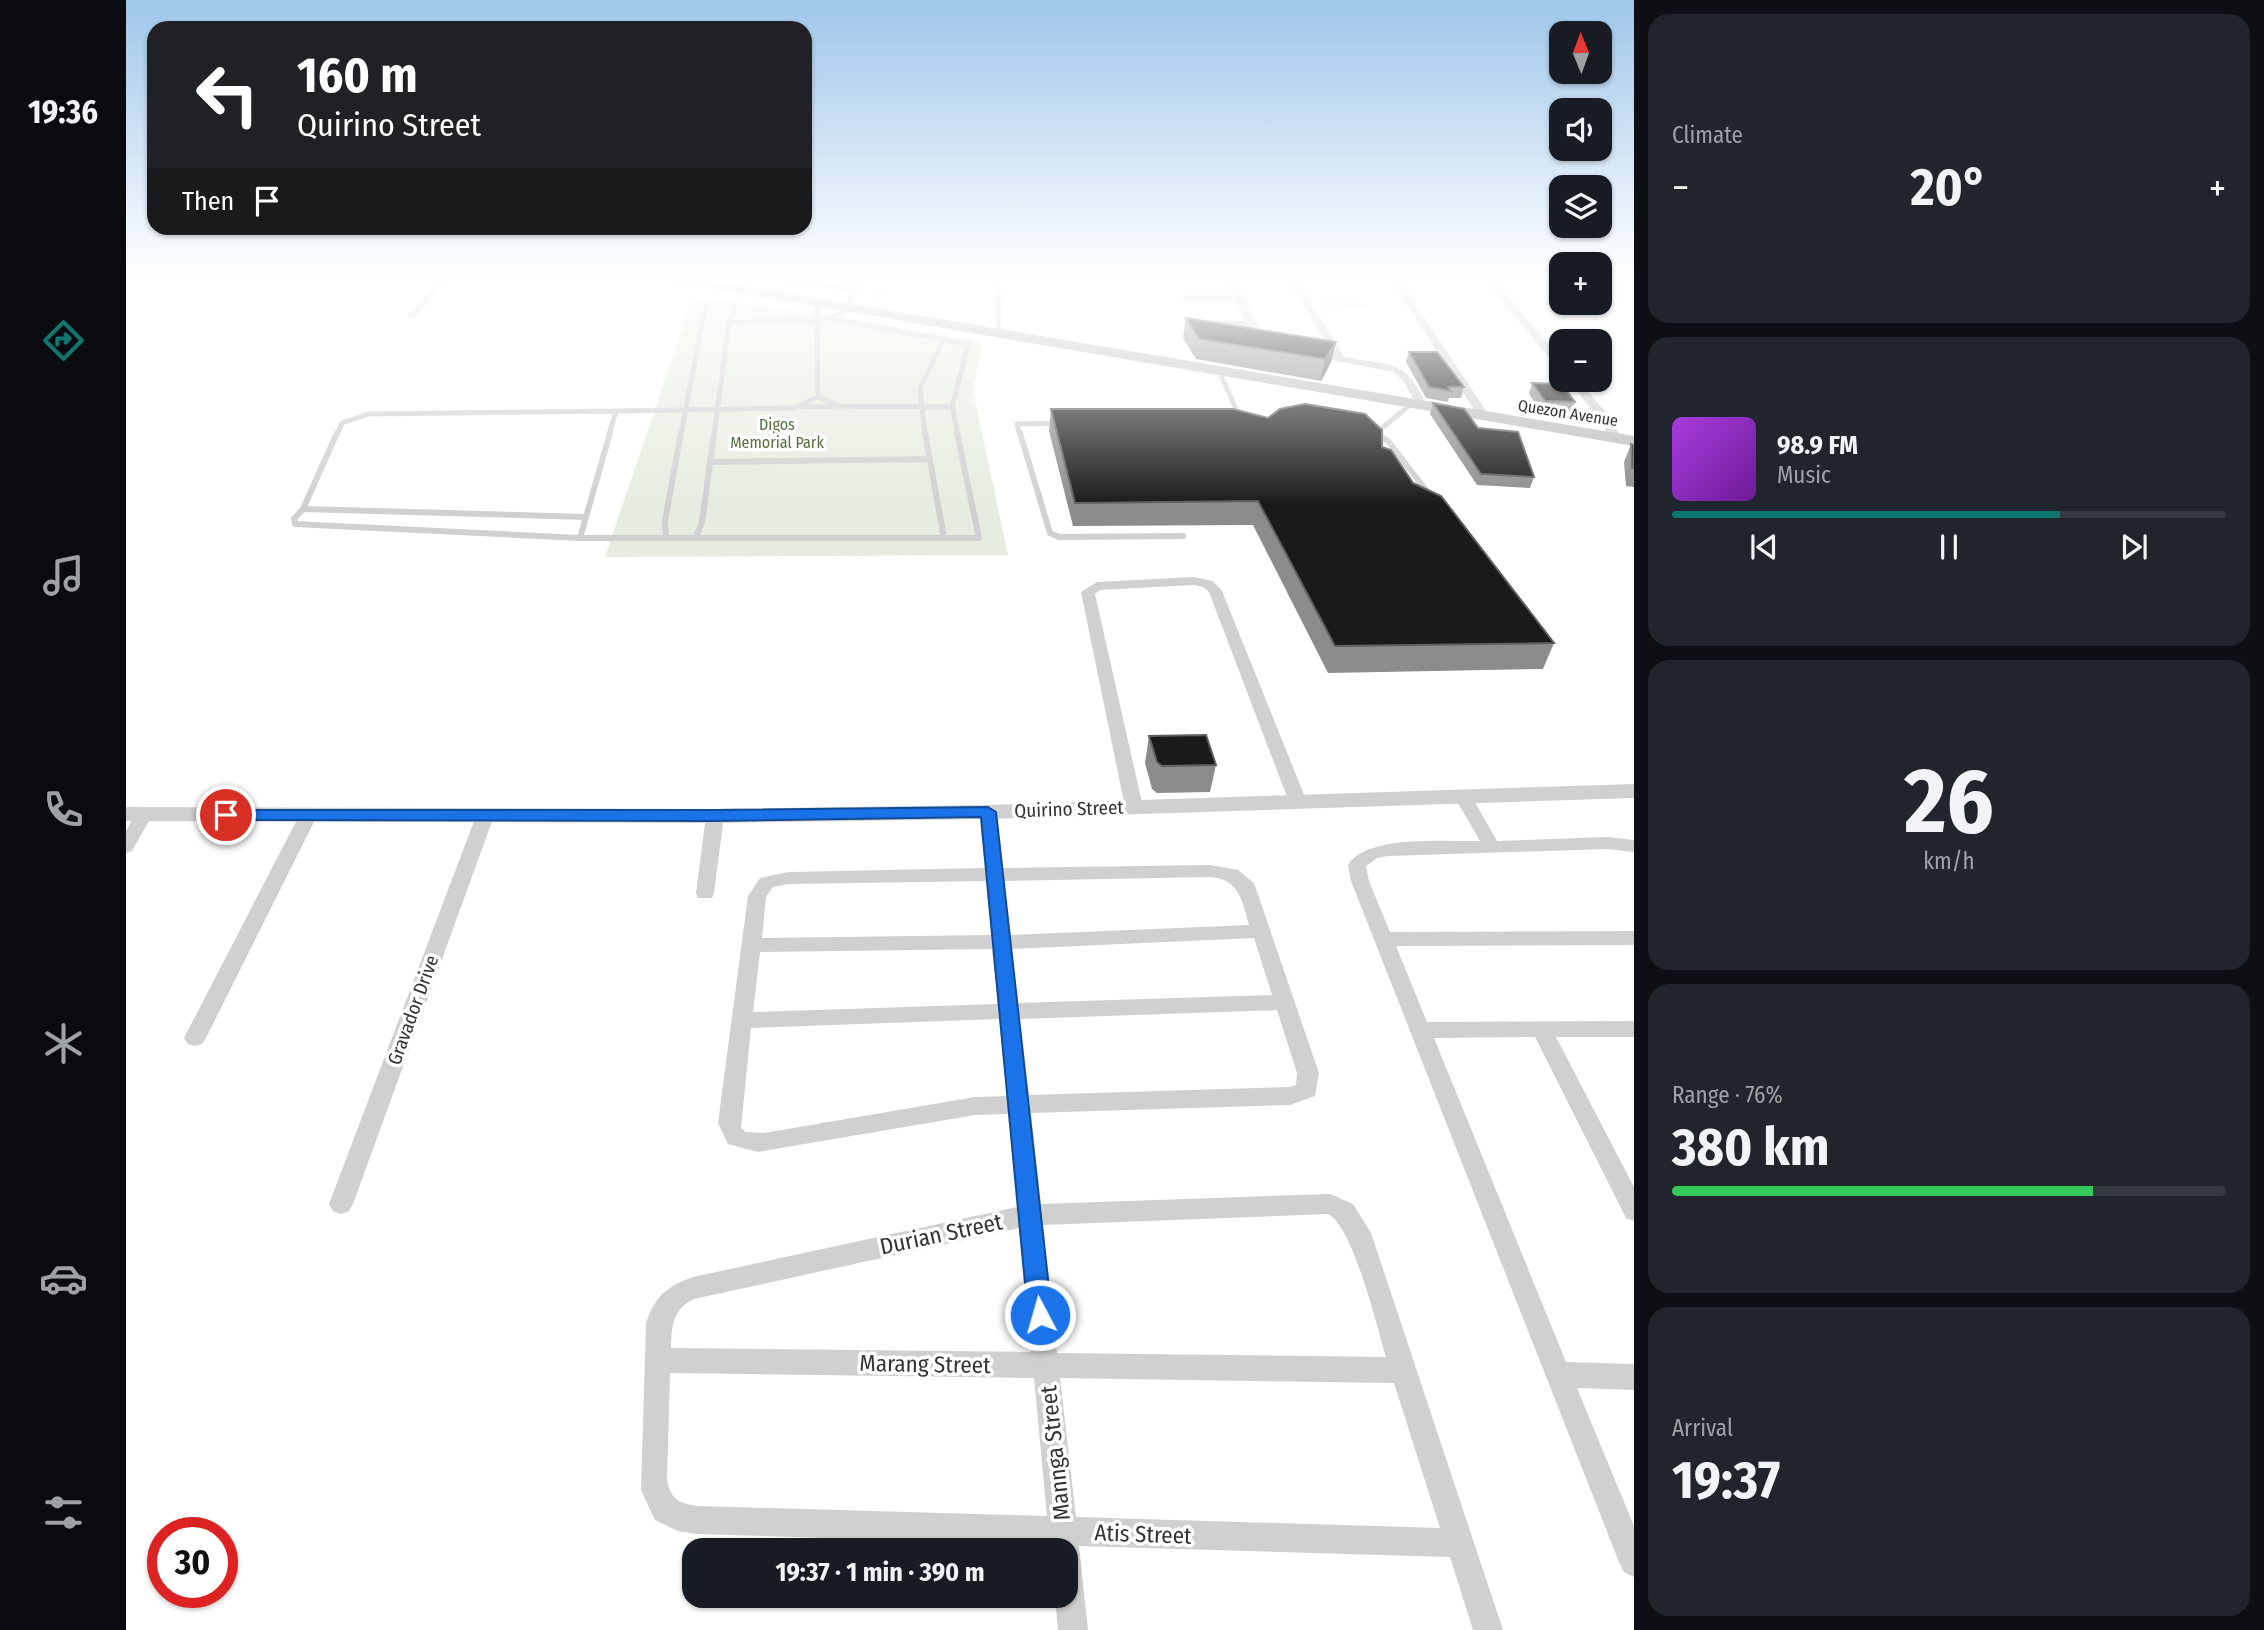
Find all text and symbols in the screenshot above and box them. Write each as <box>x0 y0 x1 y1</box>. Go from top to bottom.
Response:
north arrow <box>1549 21 1612 84</box>
map controls <box>1549 21 1612 392</box>
text: 160 m <box>297 46 418 105</box>
icon: left <box>182 49 273 140</box>
text: 19:36 <box>28 93 98 131</box>
button: sound <box>1549 98 1612 161</box>
text: Quirino Street <box>297 106 481 144</box>
text: Climate <box>1672 121 1743 149</box>
text: 20° <box>1911 156 1987 219</box>
text: − <box>1672 165 1689 211</box>
text: + <box>2209 165 2226 211</box>
button: layers <box>1549 175 1612 238</box>
icon: arrive <box>248 182 286 220</box>
text: Then <box>182 186 234 217</box>
button: + <box>1549 252 1612 315</box>
icon: directions <box>39 316 88 365</box>
button: − <box>1549 329 1612 392</box>
street label: Quezon Avenue <box>1517 396 1620 430</box>
park label: Digos Memorial Park <box>730 415 824 452</box>
text: 98.9 FM <box>1777 430 1858 461</box>
text: Music <box>1777 461 1831 489</box>
icon: previous <box>1745 528 1783 566</box>
icon: pause <box>1930 528 1968 566</box>
icon: next <box>2115 528 2153 566</box>
icon: music <box>39 551 88 600</box>
text: 26 <box>1904 747 1994 856</box>
icon: phone <box>39 785 88 834</box>
pin <box>196 785 256 845</box>
icon: arrive <box>207 796 245 834</box>
street label: Quirino Street <box>1014 796 1125 822</box>
text: km/h <box>1923 847 1975 875</box>
street label: Gravador Drive <box>383 952 443 1068</box>
icon: climate <box>39 1019 88 1068</box>
text: Range · 76% <box>1672 1081 1783 1109</box>
text: 380 km <box>1672 1116 1829 1179</box>
street label: Durian Street <box>877 1207 1005 1261</box>
icon: car <box>39 1254 88 1303</box>
position arrow <box>1003 1278 1077 1352</box>
street label: Marang Street <box>859 1349 991 1379</box>
street label: Mannga Street <box>1034 1384 1076 1522</box>
text: Arrival <box>1672 1414 1733 1442</box>
text: 19:37 <box>1672 1449 1780 1512</box>
icon: filters <box>39 1488 88 1537</box>
speed limit sign: 30 <box>147 1517 238 1608</box>
street label: Atis Street <box>1094 1518 1193 1550</box>
text: 19:37 · 1 min · 390 m <box>775 1557 985 1588</box>

